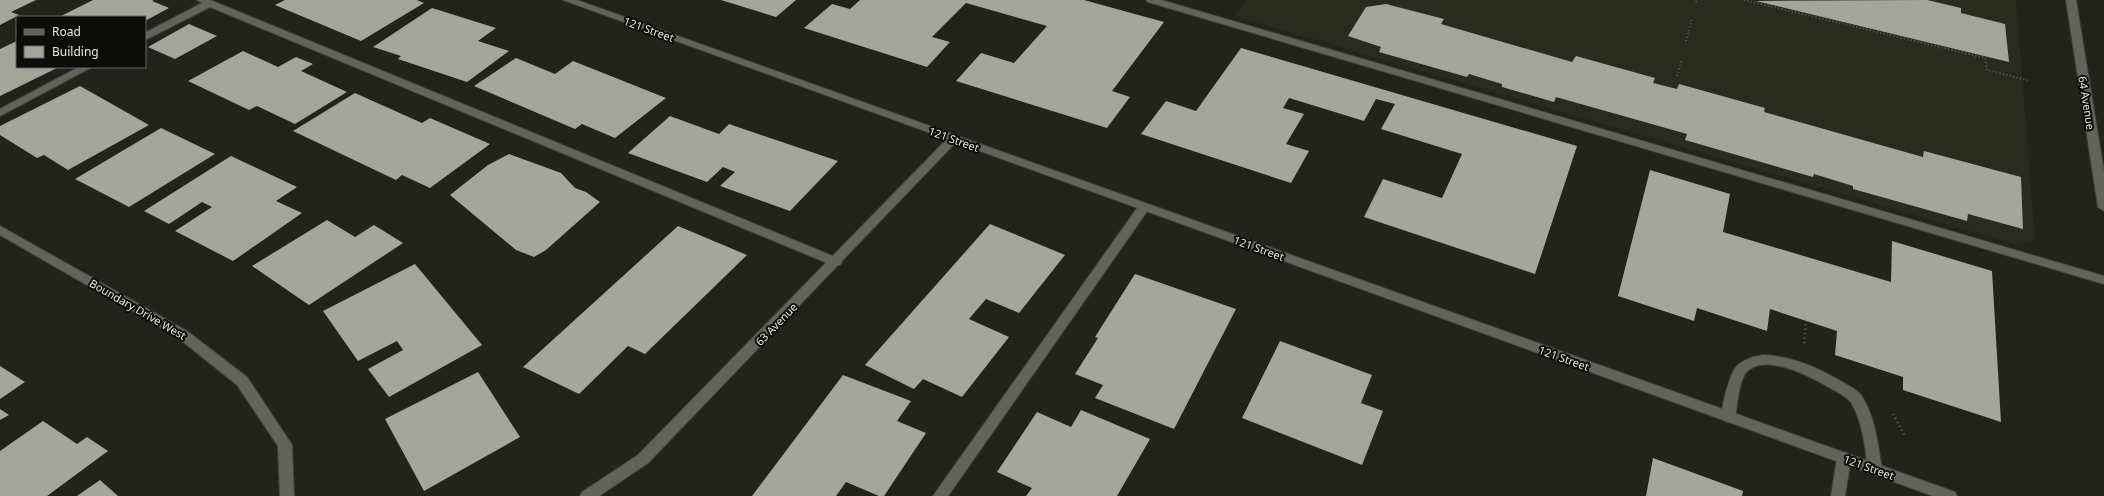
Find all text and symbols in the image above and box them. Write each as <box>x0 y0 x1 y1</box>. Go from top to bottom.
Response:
street label: 121 Street <box>622 13 676 45</box>
legend <box>16 16 146 68</box>
text: Road <box>52 23 81 40</box>
text: Building <box>52 43 99 60</box>
street label: 64 Avenue <box>2075 75 2099 131</box>
street label: 121 Street <box>927 123 981 155</box>
street label: 121 Street <box>1232 232 1286 264</box>
street label: Boundary Drive West <box>87 275 189 343</box>
street label: 63 Avenue <box>752 299 800 349</box>
street label: 121 Street <box>1537 342 1591 374</box>
street label: 121 Street <box>1842 451 1896 483</box>

